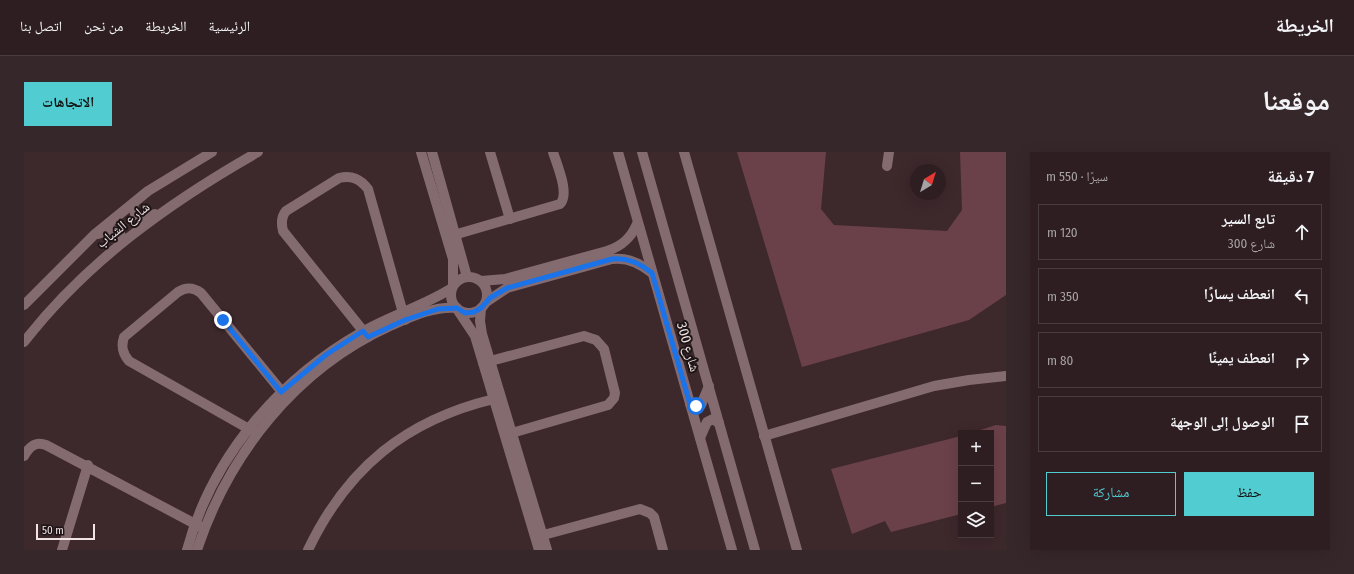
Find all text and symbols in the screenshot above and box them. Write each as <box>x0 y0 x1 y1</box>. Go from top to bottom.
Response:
text: الخريطة <box>1276 14 1334 37</box>
text: اتصل بنا <box>20 18 62 35</box>
text: من نحن <box>84 18 123 35</box>
text: الخريطة <box>145 18 187 35</box>
text: الرئيسية <box>209 18 250 35</box>
button: الاتجاهات <box>24 82 112 126</box>
text: موقعنا <box>1262 84 1330 117</box>
north arrow <box>910 164 946 200</box>
text: 7 دقيقة <box>1268 166 1314 187</box>
text: سيرًا · 550 m <box>1046 169 1108 184</box>
street label: شارع الشباب <box>93 198 154 253</box>
text: تابع السير <box>1222 210 1275 228</box>
icon: ahead <box>1291 221 1313 243</box>
text: 120 m <box>1047 225 1078 240</box>
text: شارع 300 <box>1228 236 1275 251</box>
text: انعطف يسارًا <box>1204 285 1275 303</box>
icon: left <box>1291 285 1313 307</box>
text: 350 m <box>1047 289 1079 304</box>
route end <box>214 311 232 329</box>
street label: شارع 300 <box>672 320 703 374</box>
text: انعطف يمينًا <box>1208 349 1275 367</box>
icon: right <box>1291 349 1313 371</box>
text: 80 m <box>1047 353 1073 368</box>
route start <box>687 397 705 415</box>
text: الوصول إلى الوجهة <box>1170 413 1275 431</box>
icon: arrive <box>1291 413 1313 435</box>
map controls <box>958 430 994 538</box>
button: + <box>958 430 994 466</box>
button: − <box>958 466 994 502</box>
button: مشاركة <box>1046 472 1176 516</box>
button: حفظ <box>1184 472 1314 516</box>
button: layers <box>958 502 994 538</box>
scale bar <box>36 522 95 541</box>
text: 50 m <box>42 524 64 537</box>

